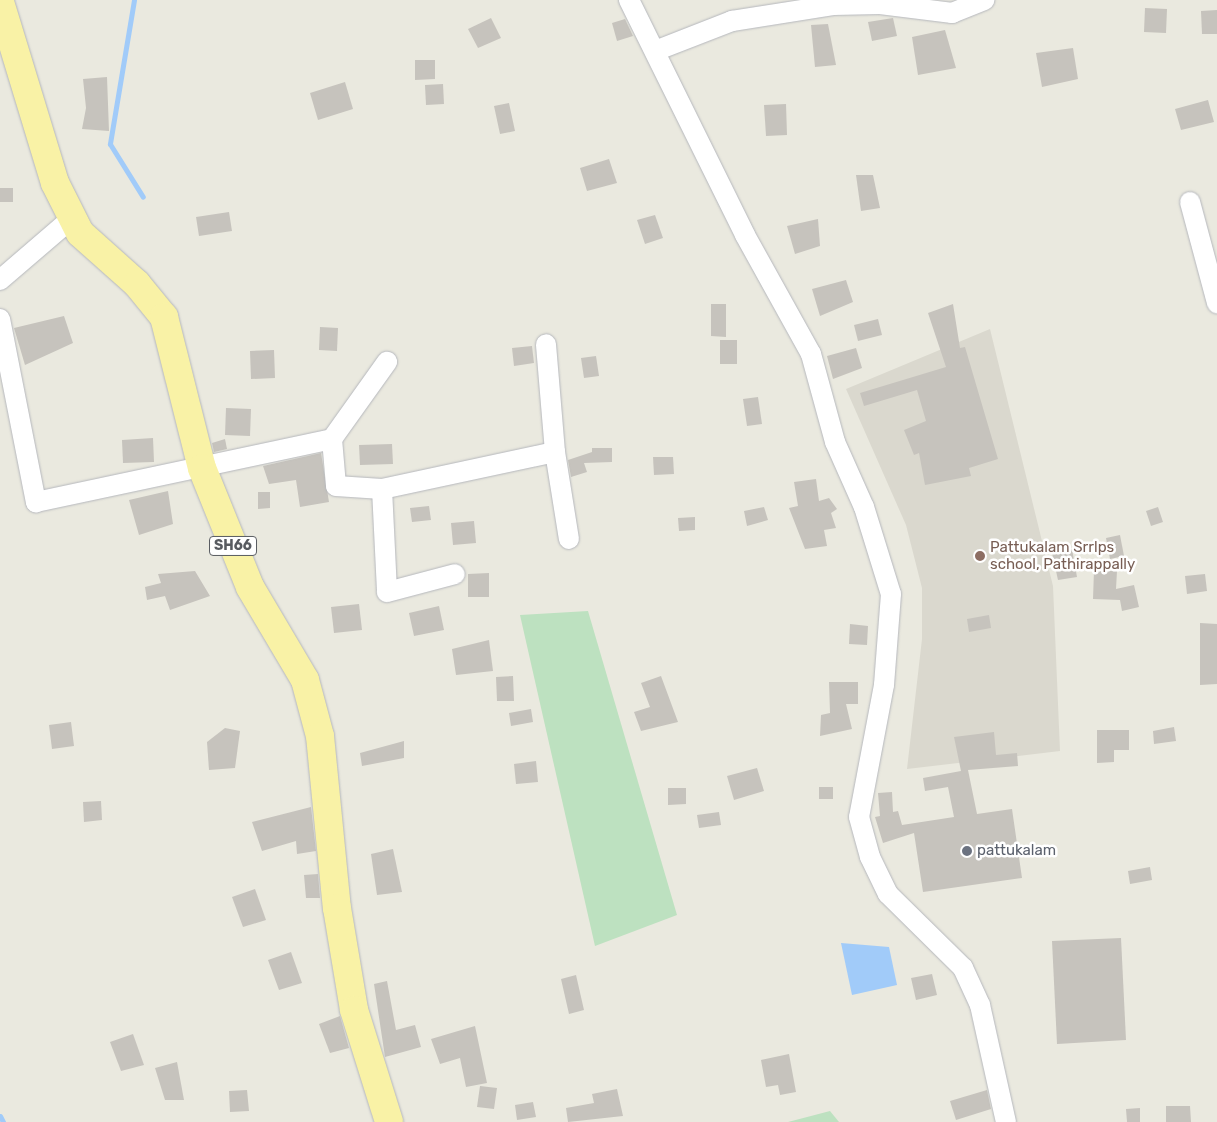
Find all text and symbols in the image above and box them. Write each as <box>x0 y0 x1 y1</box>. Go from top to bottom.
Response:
road number: SH66 <box>208 534 258 558</box>
place label: Pattukalam Srrlps school, Pathirappally <box>990 538 1135 573</box>
marker: Pattukalam Srrlps school, Pathirappally <box>974 550 986 562</box>
place label: pattukalam <box>977 842 1056 860</box>
marker: pattukalam <box>961 845 973 857</box>

